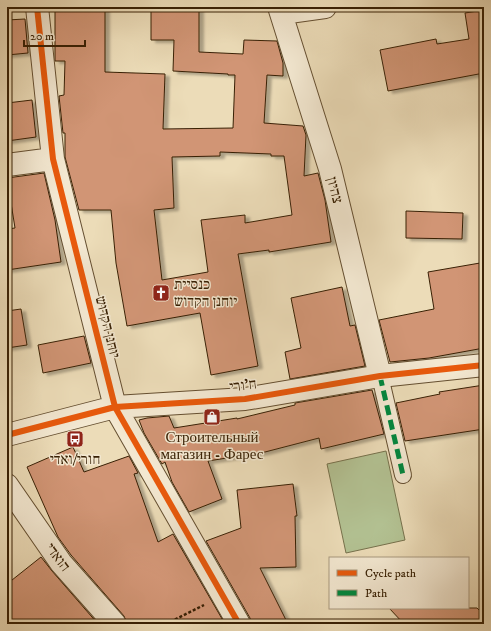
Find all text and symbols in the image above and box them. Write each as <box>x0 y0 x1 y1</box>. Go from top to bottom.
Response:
scale bar <box>24 22 85 48</box>
text: 20 m <box>30 29 54 44</box>
street label: צהיון <box>322 175 347 205</box>
place label: כנסיית יוחנן הקדוש <box>174 275 237 311</box>
church icon: כנסיית יוחנן הקדוש <box>151 283 171 303</box>
street label: יוחנן הקדוש <box>91 294 124 360</box>
street label: ח'ורי <box>228 374 258 397</box>
shop icon: Строительный магазин - Фарес <box>202 407 222 427</box>
place label: Строительный магазин - Фарес <box>160 428 264 464</box>
bus stop icon: חורי/ואדי <box>65 429 85 449</box>
place label: חורי/ואדי <box>50 450 100 469</box>
street label: הואדי <box>41 539 74 575</box>
legend <box>329 557 469 609</box>
text: Cycle path <box>365 566 417 581</box>
text: Path <box>365 586 388 601</box>

